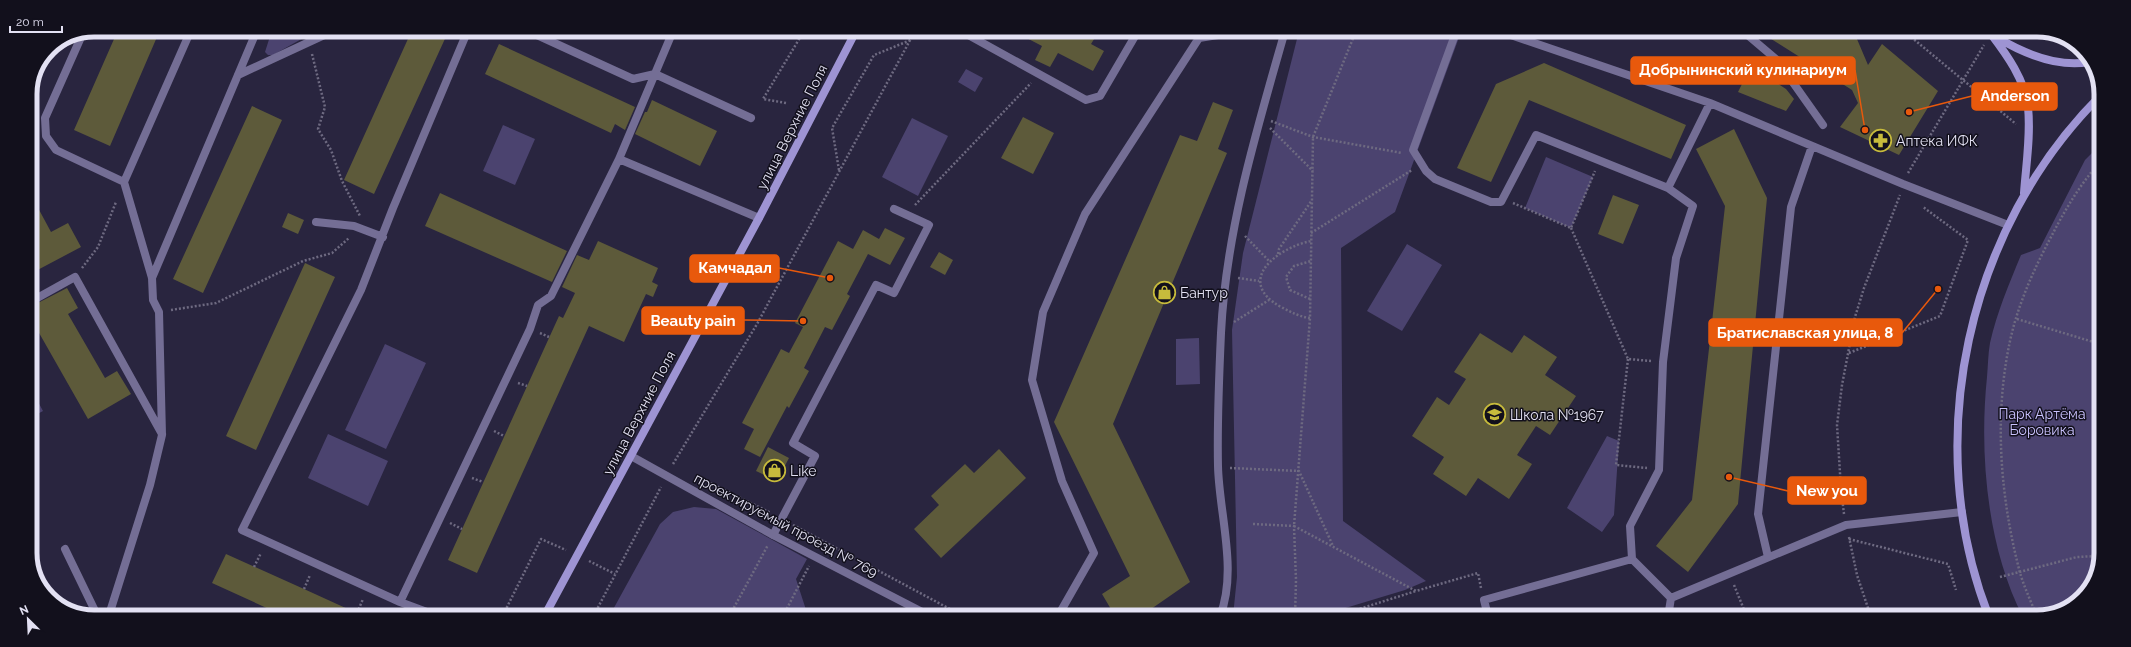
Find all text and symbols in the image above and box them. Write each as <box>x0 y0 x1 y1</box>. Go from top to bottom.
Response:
scale bar <box>10 8 62 34</box>
text: 20 m <box>16 15 44 29</box>
callout: Добрынинский кулинариум <box>1631 57 1855 84</box>
text: Добрынинский кулинариум <box>1639 61 1847 79</box>
street label: улица Верхние Поля <box>753 62 831 192</box>
callout: Anderson <box>1972 83 2057 110</box>
text: Anderson <box>1980 87 2050 105</box>
pharmacy icon: Аптека ИФК <box>1867 128 1893 154</box>
place label: Аптека ИФК <box>1896 133 1978 149</box>
callout: Камчадал <box>690 255 779 282</box>
text: Камчадал <box>698 259 772 277</box>
shop icon: Бантур <box>1151 280 1177 306</box>
place label: Бантур <box>1180 285 1228 301</box>
callout: Beauty pain <box>642 307 744 334</box>
text: Beauty pain <box>650 312 736 330</box>
callout: Братиславская улица, 8 <box>1709 319 1902 346</box>
text: Братиславская улица, 8 <box>1717 324 1893 342</box>
street label: улица Верхние Поля <box>599 348 679 478</box>
school or university icon: Школа №1967 <box>1481 402 1507 428</box>
park label: Парк Артёма Боровика <box>1998 406 2086 438</box>
place label: Школа №1967 <box>1510 407 1604 423</box>
shop icon: Like <box>761 458 787 484</box>
place label: Like <box>790 463 816 479</box>
street label: проектируемый проезд № 769 <box>692 470 880 580</box>
callout: New you <box>1788 477 1866 504</box>
text: New you <box>1796 482 1858 500</box>
north arrow <box>8 599 48 639</box>
text: N <box>18 603 31 618</box>

